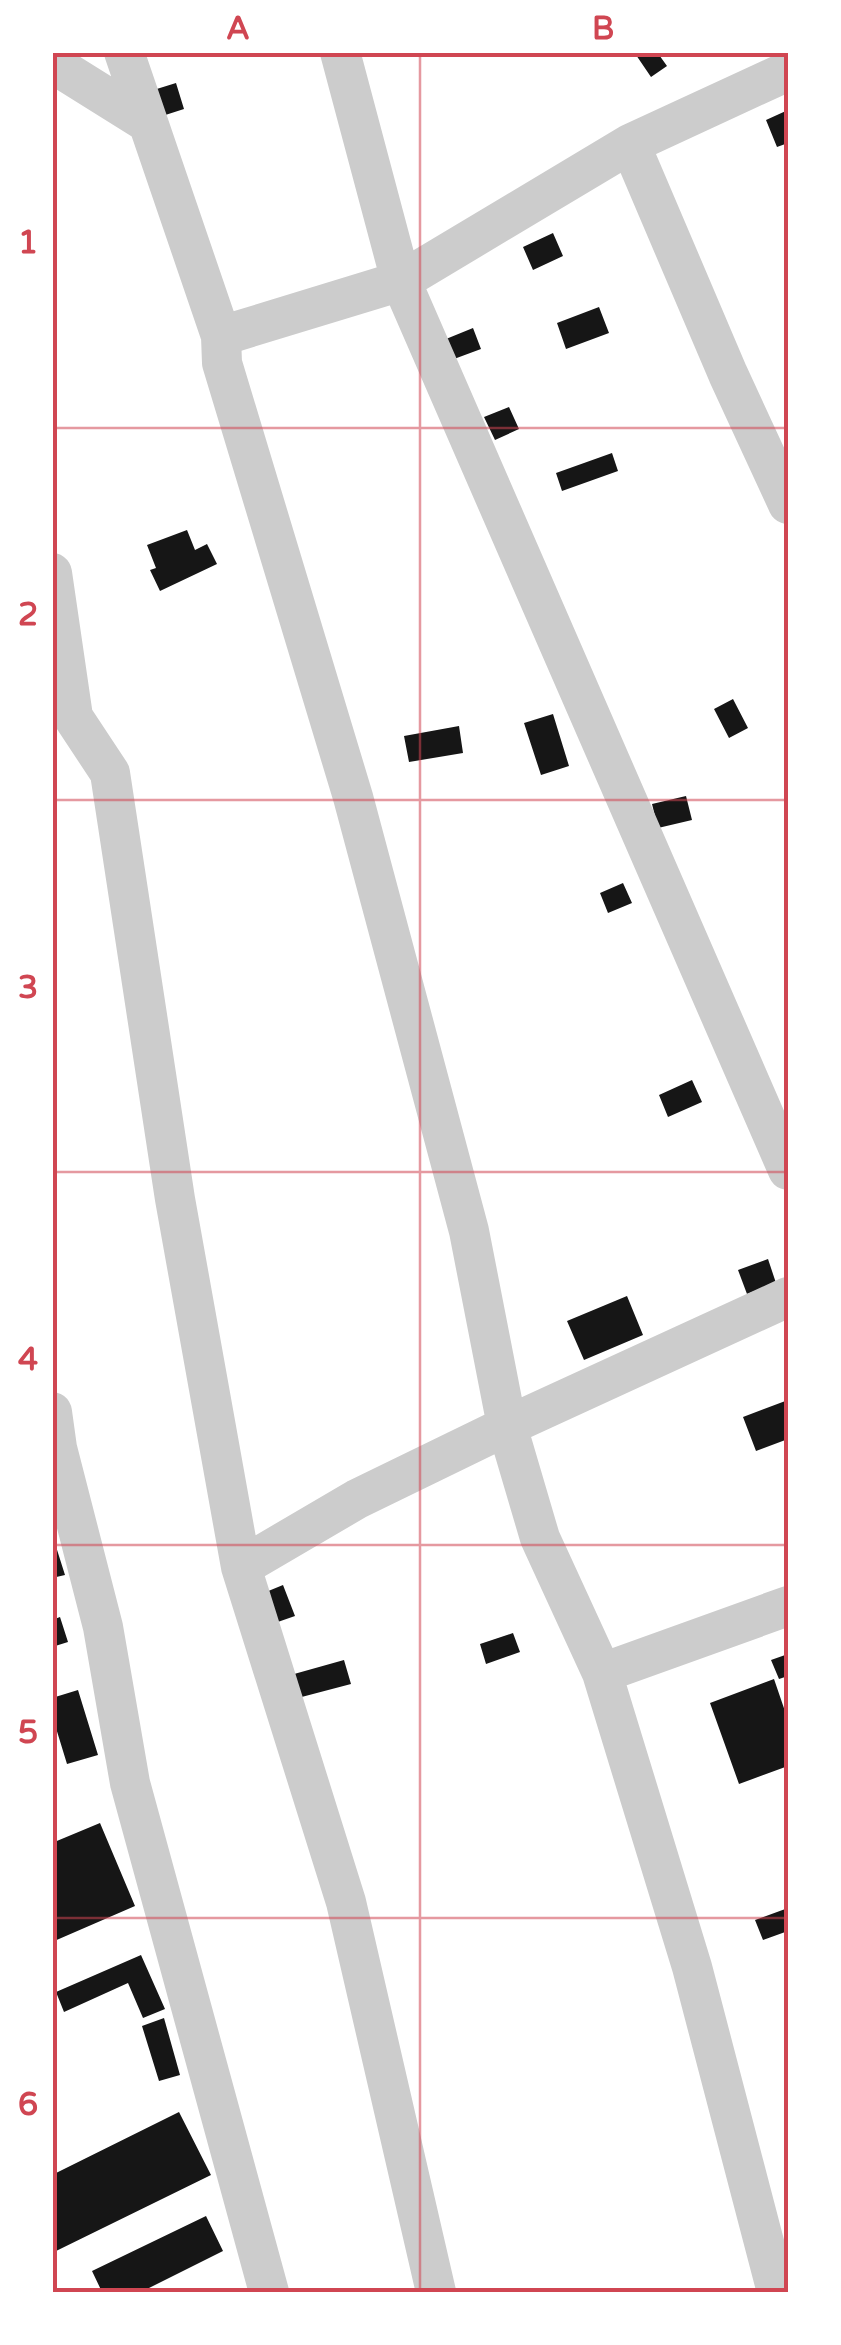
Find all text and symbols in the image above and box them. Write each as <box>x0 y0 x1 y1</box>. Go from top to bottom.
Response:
text: A <box>226 10 250 48</box>
text: B <box>592 10 614 48</box>
text: 1 <box>18 224 38 262</box>
text: 2 <box>18 596 38 634</box>
text: 3 <box>18 969 38 1007</box>
text: 4 <box>18 1341 38 1379</box>
text: 5 <box>18 1714 38 1752</box>
text: 6 <box>18 2086 38 2124</box>

